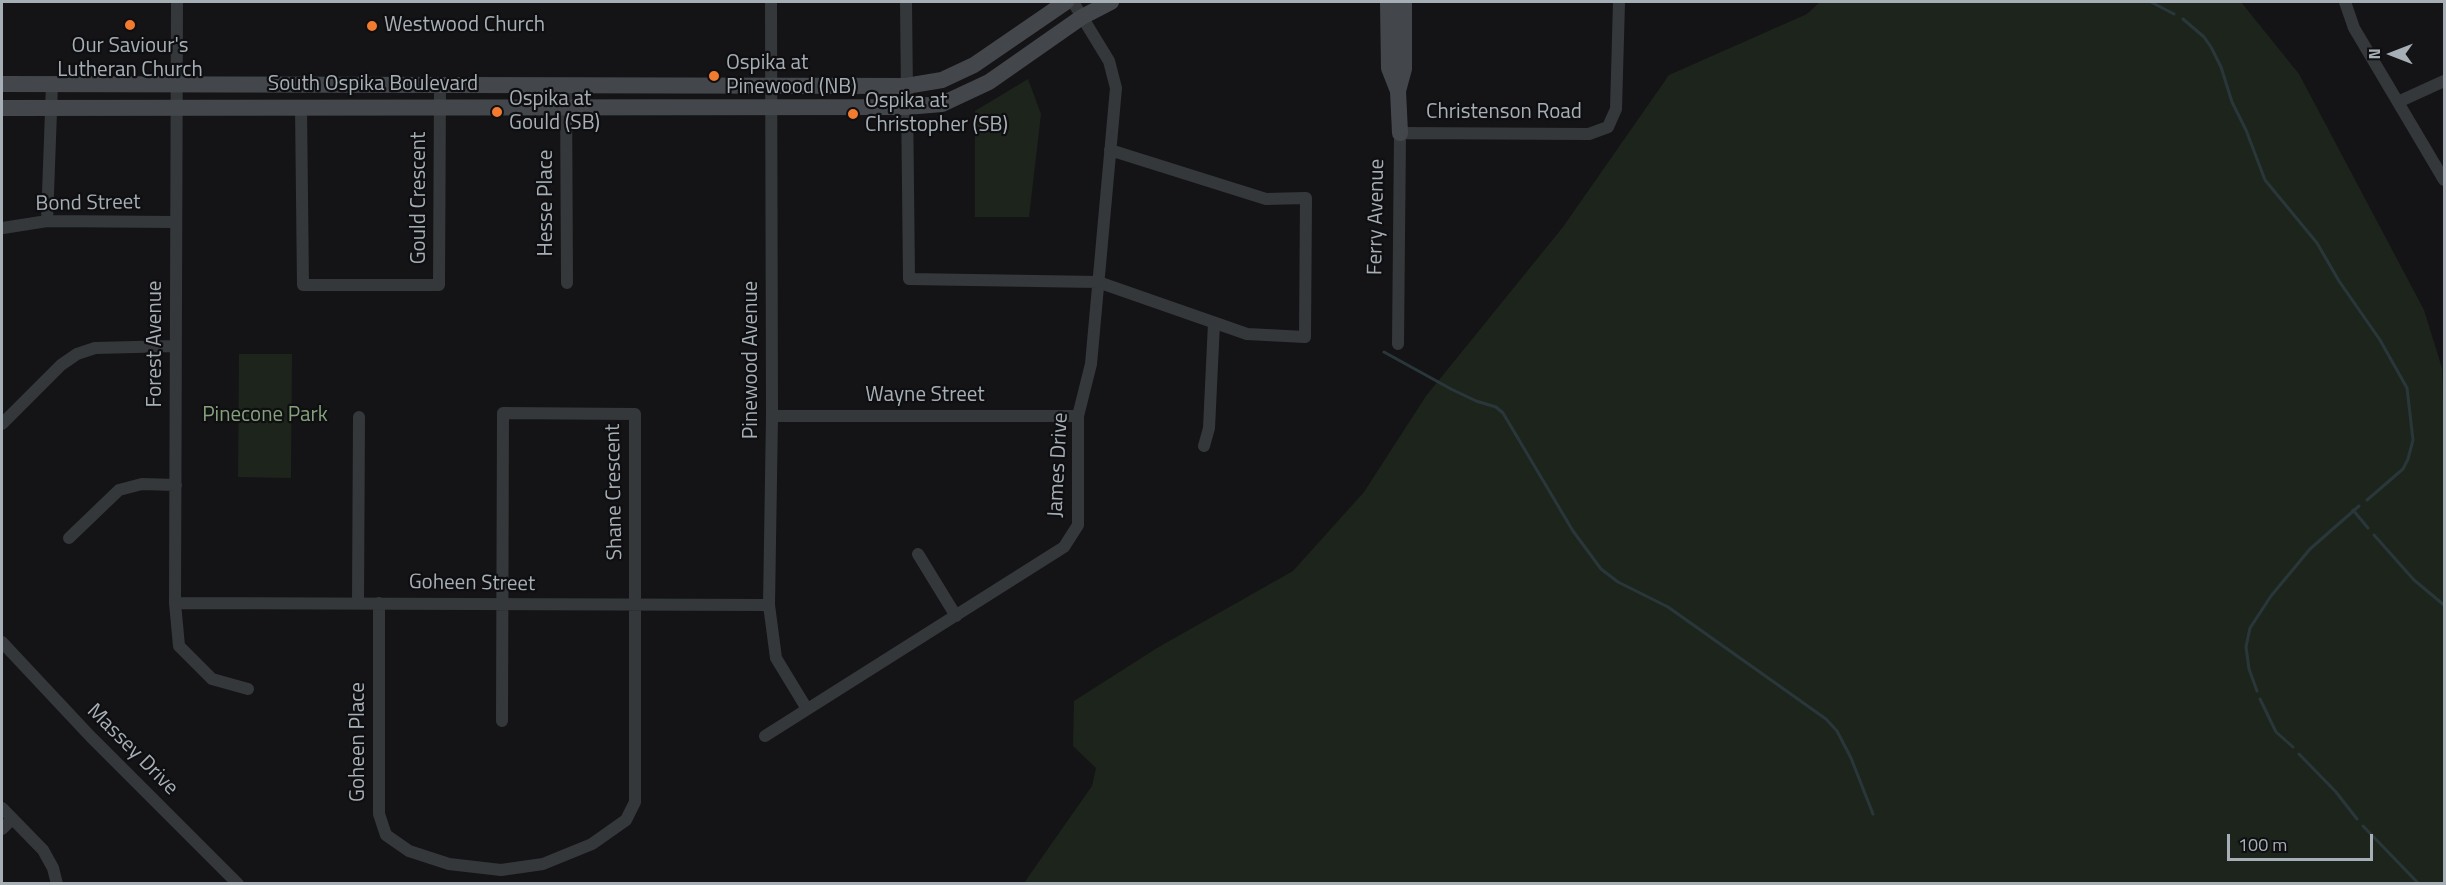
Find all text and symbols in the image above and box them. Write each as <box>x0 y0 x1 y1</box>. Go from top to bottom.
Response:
place label: Westwood Church <box>384 13 545 39</box>
marker: Our Saviour's Lutheran Church <box>123 18 137 32</box>
marker: Westwood Church <box>365 19 379 33</box>
north arrow <box>2362 24 2422 84</box>
place label: Our Saviour's Lutheran Church <box>57 34 203 84</box>
text: N <box>2362 48 2386 60</box>
place label: Ospika at Pinewood (NB) <box>726 51 857 101</box>
marker: Ospika at Pinewood (NB) <box>707 69 721 83</box>
street label: South Ospika Boulevard <box>268 72 478 98</box>
place label: Ospika at Gould (SB) <box>509 87 600 137</box>
place label: Ospika at Christopher (SB) <box>865 89 1008 139</box>
street label: Christenson Road <box>1426 100 1582 126</box>
marker: Ospika at Gould (SB) <box>490 105 504 119</box>
marker: Ospika at Christopher (SB) <box>846 107 860 121</box>
street label: Gould Crescent <box>407 132 433 264</box>
street label: Hesse Place <box>534 150 560 256</box>
street label: Ferry Avenue <box>1363 159 1391 275</box>
street label: Bond Street <box>35 190 141 218</box>
street label: Forest Avenue <box>143 281 169 407</box>
street label: Pinewood Avenue <box>739 281 765 439</box>
street label: Wayne Street <box>865 383 985 409</box>
park label: Pinecone Park <box>202 403 328 429</box>
street label: James Drive <box>1044 412 1074 518</box>
street label: Shane Crescent <box>601 423 629 561</box>
street label: Goheen Street <box>409 570 535 598</box>
street label: Goheen Place <box>346 682 372 802</box>
street label: Massey Drive <box>81 699 183 801</box>
scale bar <box>2230 822 2376 860</box>
text: 100 m <box>2238 831 2287 858</box>

